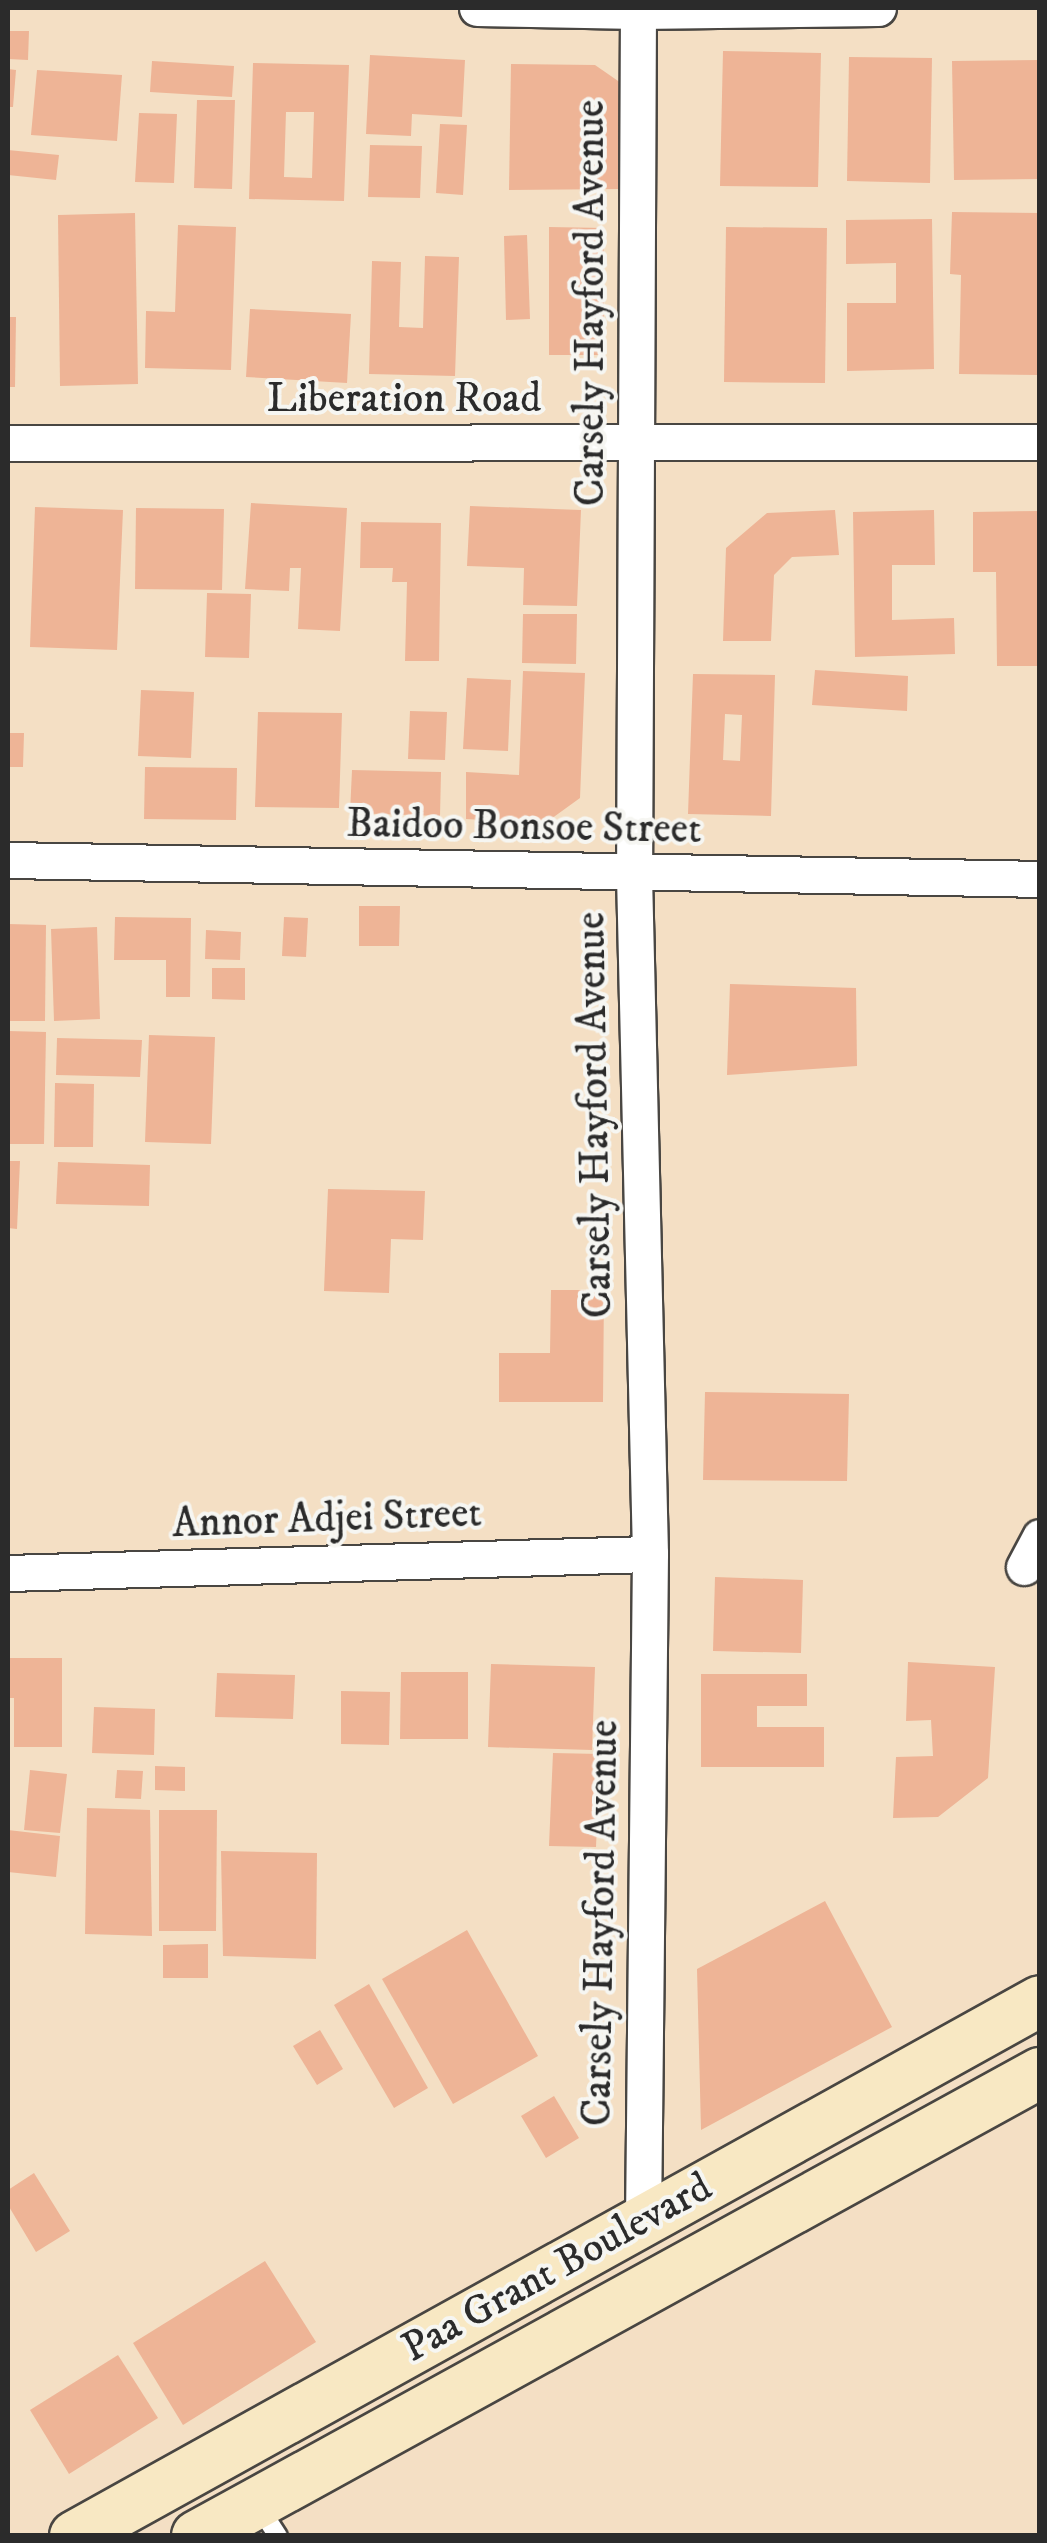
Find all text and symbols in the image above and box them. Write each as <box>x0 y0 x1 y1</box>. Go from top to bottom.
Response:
street label: Carsely Hayford Avenue <box>566 100 616 506</box>
street label: Liberation Road <box>267 374 541 424</box>
street label: Baidoo Bonsoe Street <box>346 799 702 855</box>
street label: Carsely Hayford Avenue <box>566 911 624 1319</box>
street label: Annor Adjei Street <box>171 1488 483 1550</box>
street label: Carsely Hayford Avenue <box>572 1719 630 2127</box>
street label: Paa Grant Boulevard <box>393 2162 721 2374</box>

